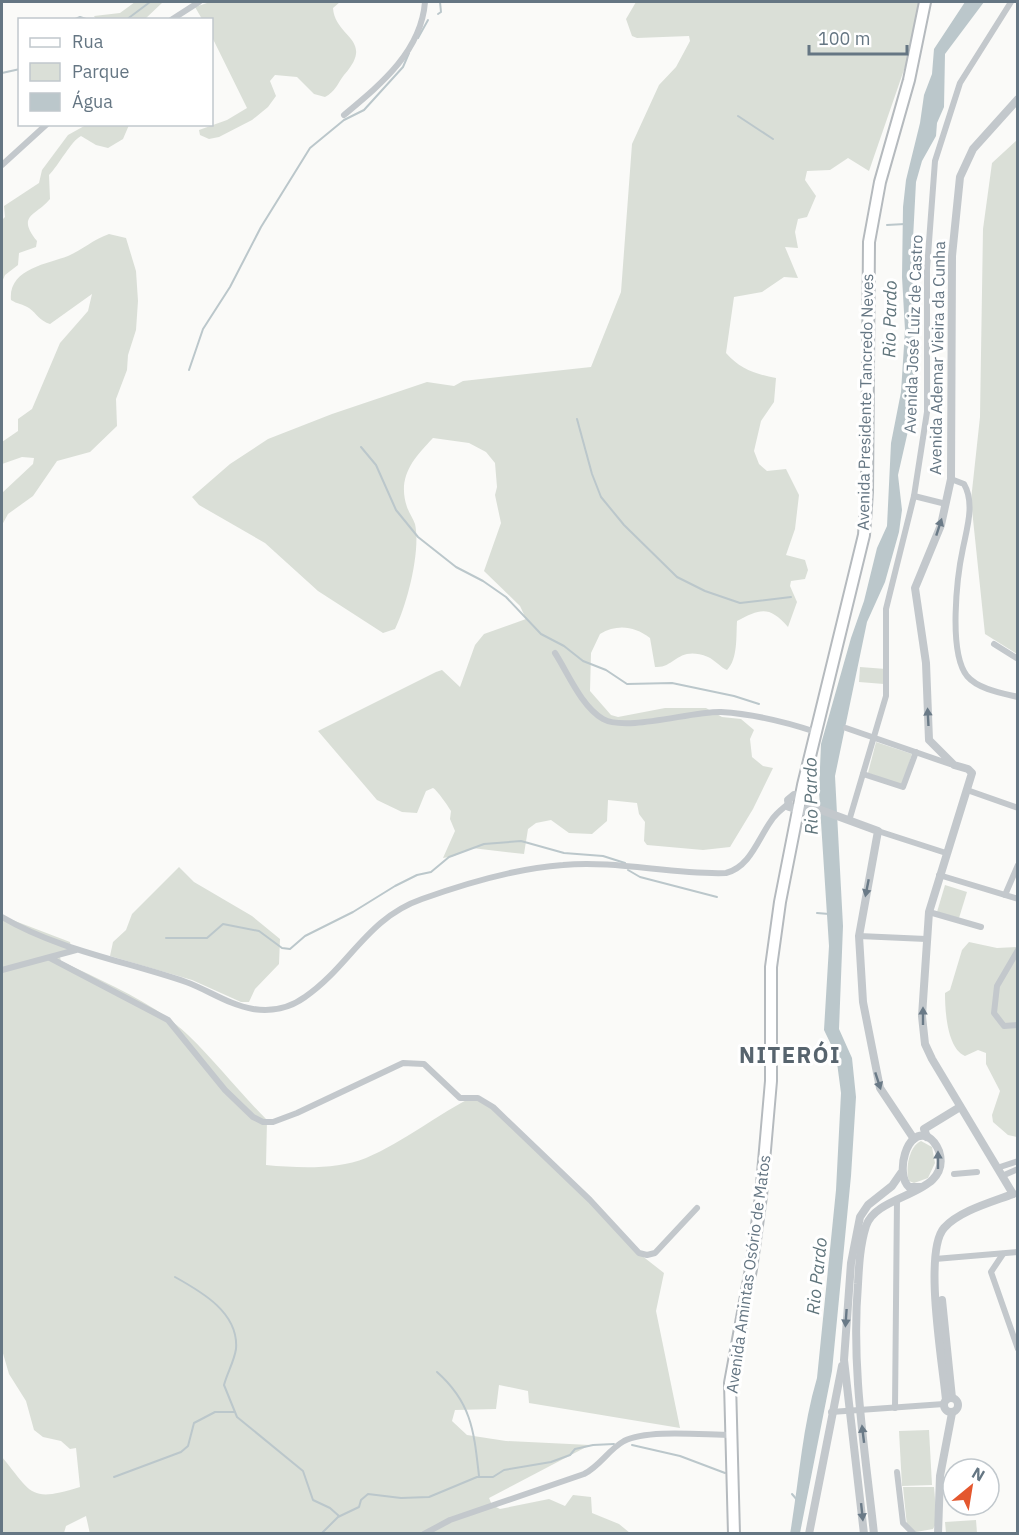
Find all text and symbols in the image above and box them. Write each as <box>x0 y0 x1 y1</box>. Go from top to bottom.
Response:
legend <box>18 18 213 126</box>
scale bar <box>809 18 906 56</box>
text: 100 m <box>818 27 870 50</box>
text: Rua <box>72 30 104 53</box>
text: Parque <box>72 60 130 83</box>
text: Água <box>72 90 113 113</box>
street label: Avenida José Luiz de Castro <box>900 234 926 434</box>
street label: Avenida Ademar Vieira da Cunha <box>925 241 949 475</box>
street label: Avenida Presidente Tancredo Neves <box>853 273 877 531</box>
water label: Rio Pardo <box>877 280 902 358</box>
one-way arrow <box>935 518 944 536</box>
one-way arrow <box>924 707 933 726</box>
water label: Rio Pardo <box>798 757 823 835</box>
one-way arrow <box>862 879 871 898</box>
one-way arrow <box>918 1006 928 1025</box>
district label: NITERÓI <box>739 1040 841 1069</box>
one-way arrow <box>874 1072 884 1090</box>
one-way arrow <box>933 1150 943 1169</box>
street label: Avenida Amintas Osório de Matos <box>721 1153 775 1395</box>
water label: Rio Pardo <box>801 1236 832 1316</box>
one-way arrow <box>842 1308 851 1327</box>
one-way arrow <box>858 1424 868 1443</box>
north arrow <box>941 1457 1001 1517</box>
text: N <box>968 1462 989 1486</box>
one-way arrow <box>857 1502 867 1521</box>

